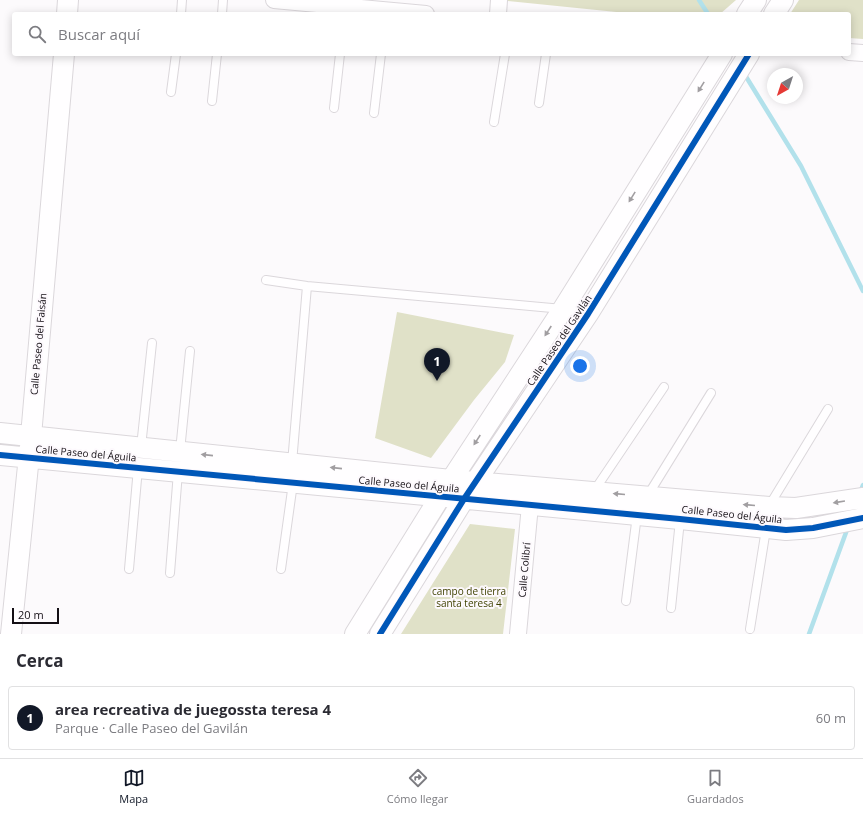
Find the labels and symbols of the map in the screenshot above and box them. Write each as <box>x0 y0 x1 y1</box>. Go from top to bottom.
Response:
north arrow <box>767 68 803 104</box>
one-way arrow <box>697 82 705 92</box>
one-way arrow <box>629 192 636 203</box>
street label: Calle Paseo del Faisán <box>27 292 49 396</box>
street label: Calle Paseo del Gavilán <box>523 292 595 388</box>
one-way arrow <box>544 326 552 336</box>
pin: 1 <box>424 348 450 381</box>
your location <box>570 356 590 376</box>
one-way arrow <box>473 435 481 445</box>
street label: Calle Paseo del Águila <box>35 442 137 464</box>
one-way arrow <box>201 452 213 458</box>
one-way arrow <box>330 465 342 472</box>
street label: Calle Paseo del Águila <box>358 473 460 495</box>
one-way arrow <box>613 490 625 497</box>
one-way arrow <box>833 499 845 505</box>
street label: Calle Paseo del Águila <box>681 502 783 526</box>
one-way arrow <box>743 502 755 509</box>
street label: Calle Colibrí <box>515 541 533 598</box>
park label: campo de tierra santa teresa 4 <box>432 584 506 610</box>
scale bar <box>12 606 59 625</box>

